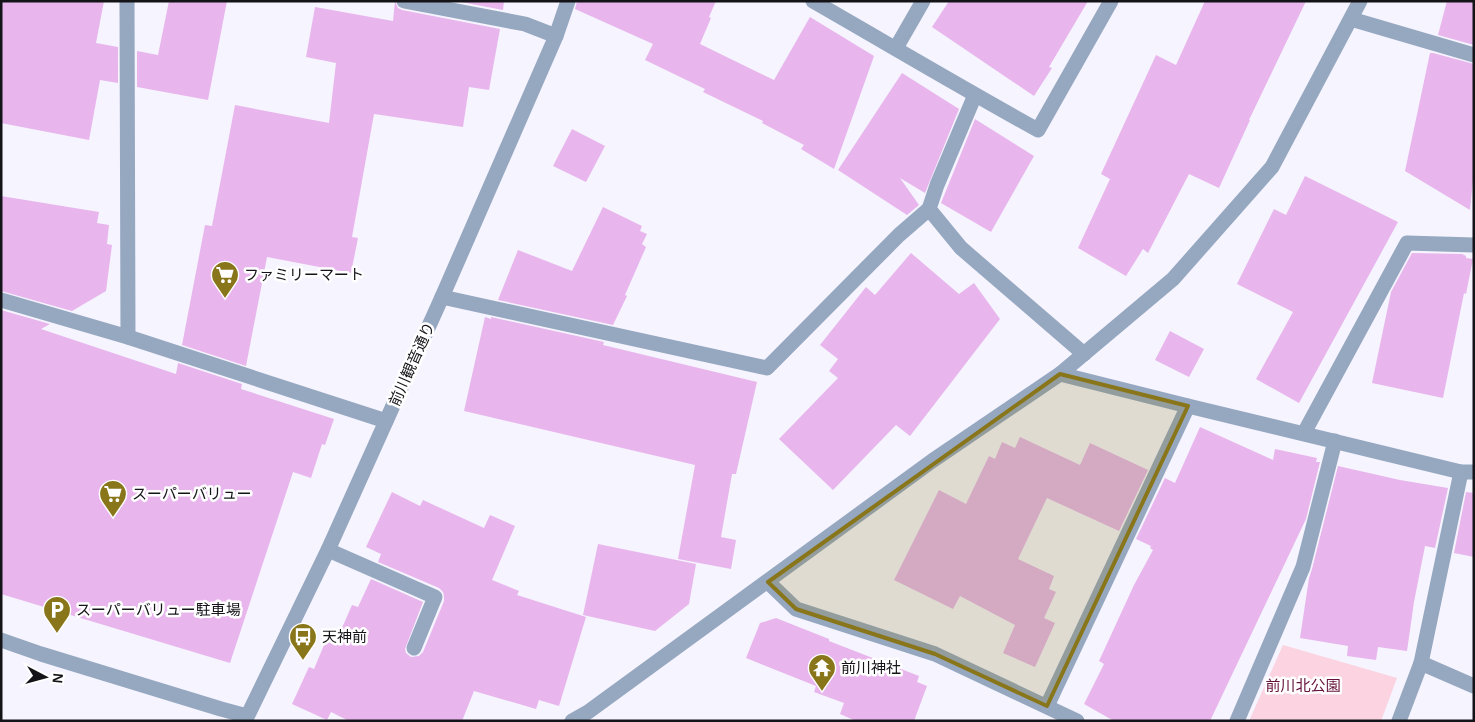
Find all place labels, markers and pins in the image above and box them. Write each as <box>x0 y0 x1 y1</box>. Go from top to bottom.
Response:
supermarket icon: ファミリーマート <box>210 260 240 299</box>
place label: ファミリーマート <box>244 266 364 283</box>
supermarket icon: スーパーバリュー <box>98 479 128 518</box>
place label: スーパーバリュー <box>132 485 252 502</box>
parking icon: スーパーバリュー駐車場 <box>42 595 72 634</box>
place label: スーパーバリュー駐車場 <box>76 601 241 618</box>
bus stop icon: 天神前 <box>288 622 318 661</box>
place label: 天神前 <box>322 628 367 645</box>
temple icon: 前川神社 <box>807 653 837 692</box>
place label: 前川神社 <box>841 659 901 676</box>

